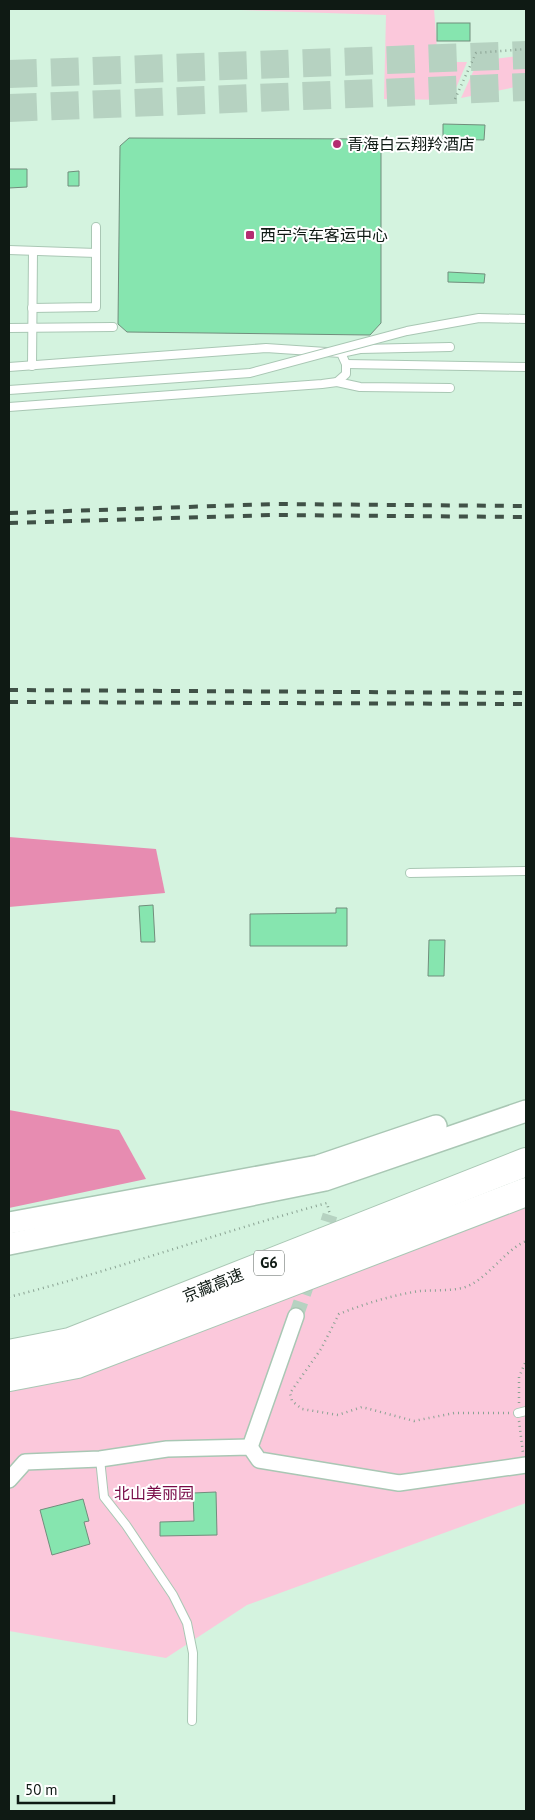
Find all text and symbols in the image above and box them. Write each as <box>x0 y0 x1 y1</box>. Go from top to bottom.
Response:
place label: 青海白云翔羚酒店 <box>347 134 475 154</box>
marker: 青海白云翔羚酒店 <box>331 138 343 150</box>
place label: 西宁汽车客运中心 <box>260 225 388 245</box>
marker: 西宁汽车客运中心 <box>244 229 256 241</box>
road number: G6 <box>254 1250 284 1276</box>
street label: 京藏高速 <box>180 1264 246 1306</box>
park label: 北山美丽园 <box>114 1483 194 1503</box>
scale bar <box>18 1772 114 1804</box>
text: 50 m <box>25 1780 58 1799</box>

